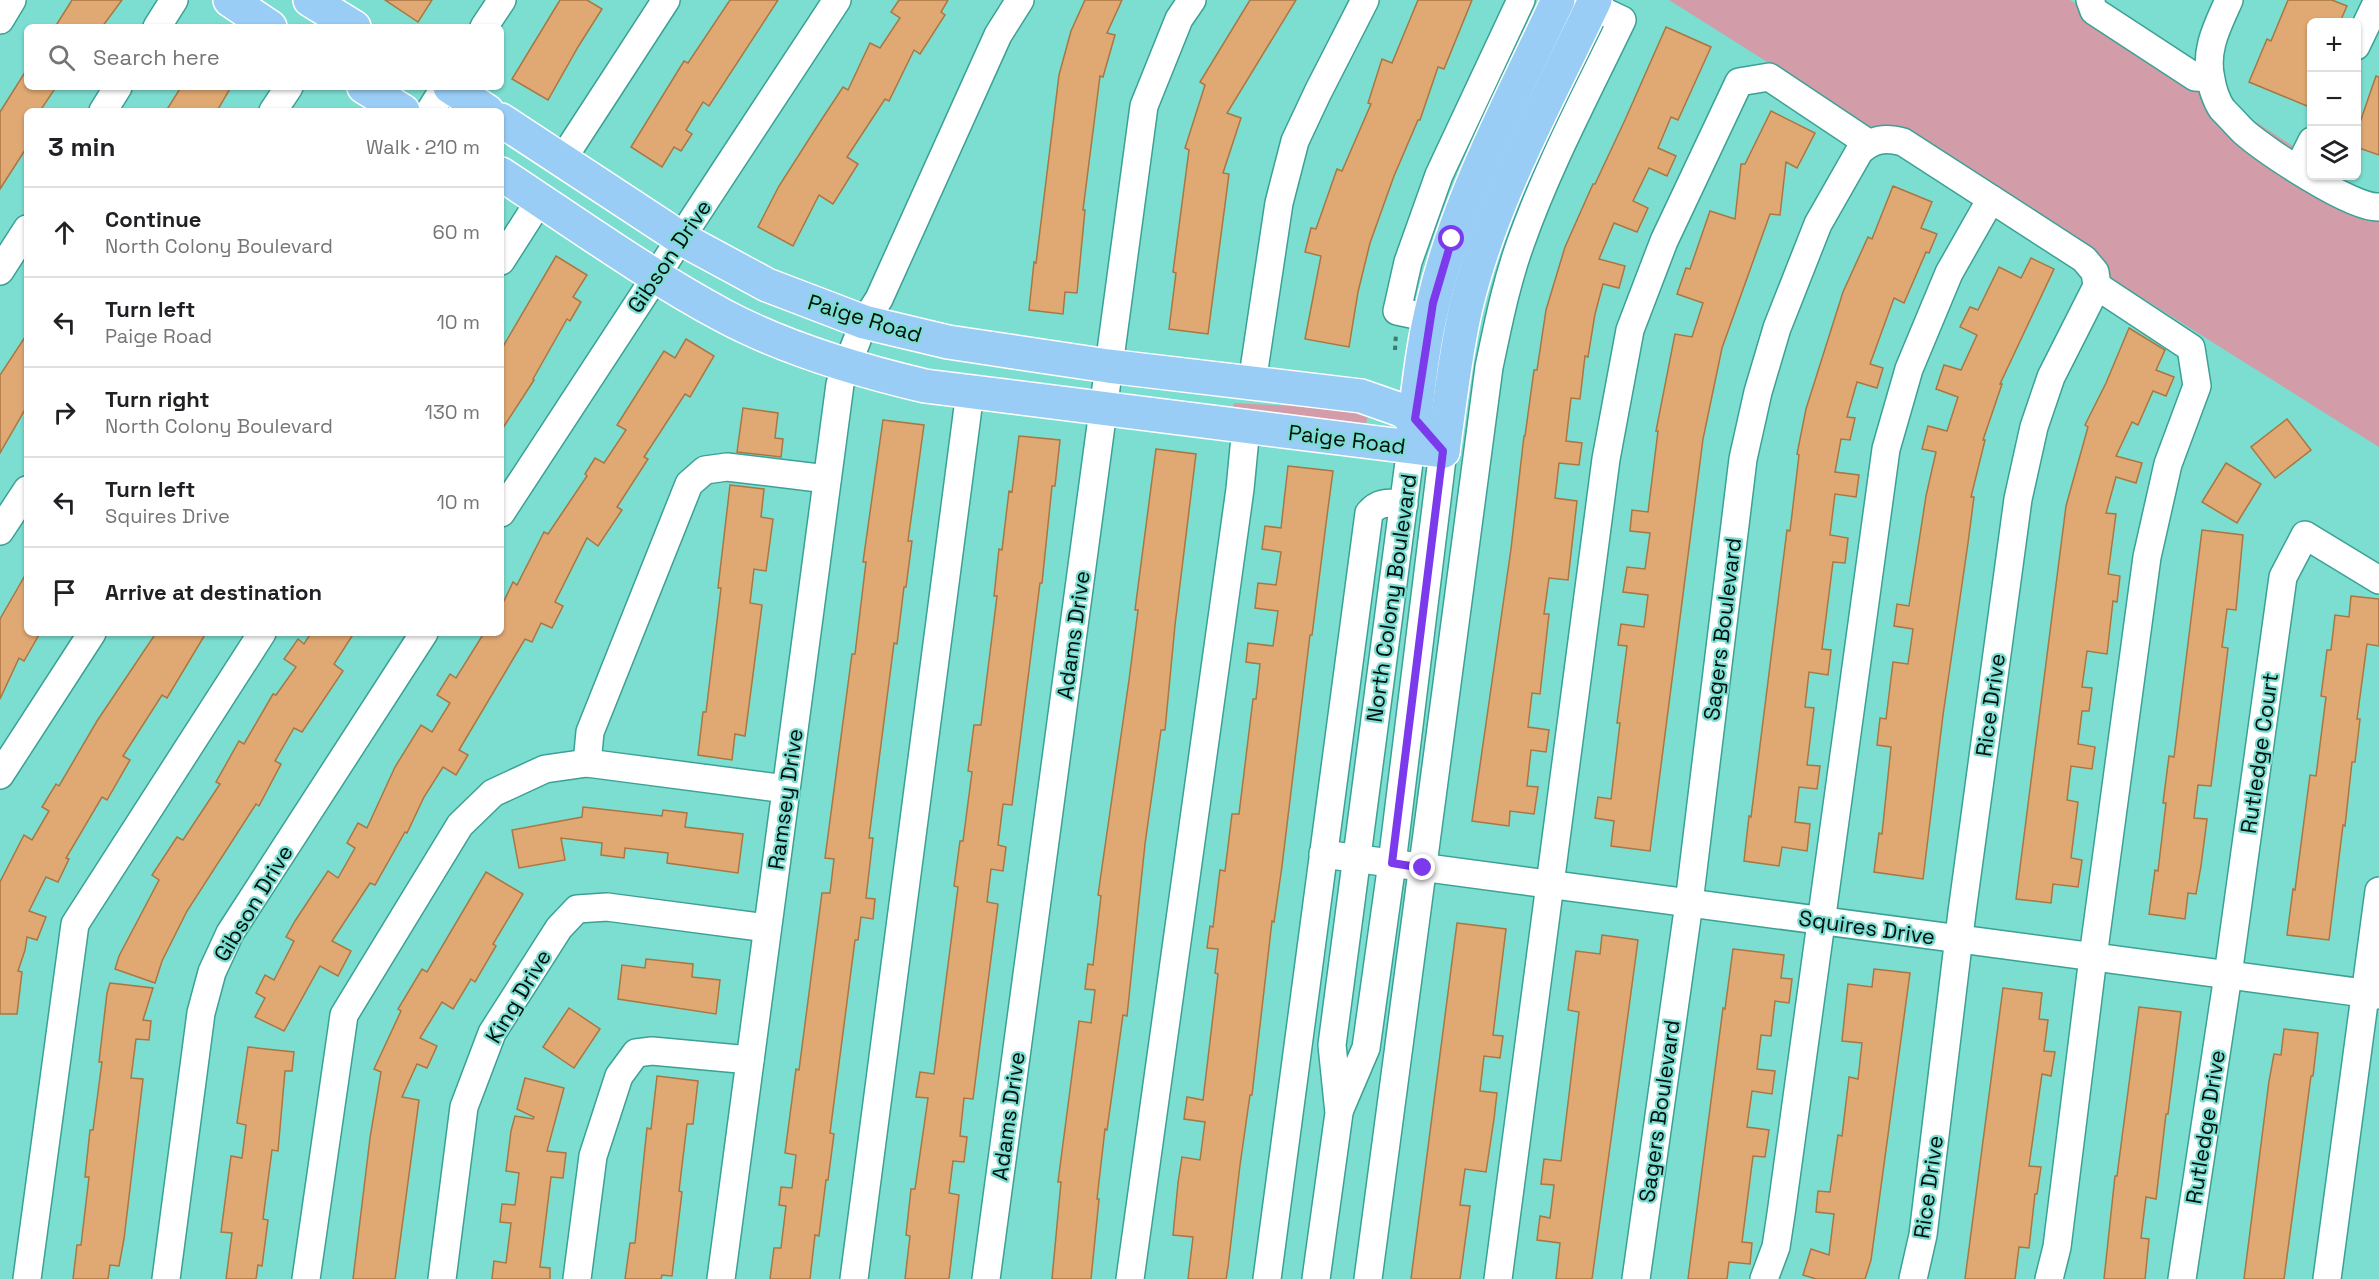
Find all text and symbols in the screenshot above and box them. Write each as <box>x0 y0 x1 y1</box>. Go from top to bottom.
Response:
map controls <box>2307 18 2361 180</box>
button: + <box>2307 18 2361 72</box>
search box <box>24 24 504 90</box>
icon: search <box>45 41 78 74</box>
text: Search here <box>93 43 220 71</box>
button: − <box>2307 72 2361 126</box>
button: layers <box>2307 126 2361 180</box>
text: 3 min <box>48 130 116 164</box>
text: Walk · 210 m <box>366 134 480 160</box>
street label: Gibson Drive <box>621 194 717 318</box>
text: Continue <box>105 205 201 233</box>
icon: ahead <box>48 216 81 249</box>
text: 60 m <box>433 219 480 245</box>
route start <box>1438 225 1464 251</box>
text: North Colony Boulevard <box>105 233 333 259</box>
street label: Paige Road <box>805 287 925 349</box>
text: Turn left <box>105 295 195 323</box>
icon: left <box>48 306 81 339</box>
text: 10 m <box>436 309 480 335</box>
text: Paige Road <box>105 323 212 349</box>
text: Turn right <box>105 385 210 413</box>
icon: right <box>48 396 81 429</box>
text: 130 m <box>424 399 480 425</box>
text: North Colony Boulevard <box>105 413 333 439</box>
street label: Paige Road <box>1287 418 1407 460</box>
street label: North Colony Boulevard <box>1360 472 1422 724</box>
text: Turn left <box>105 475 195 503</box>
icon: left <box>48 486 81 519</box>
text: 10 m <box>436 489 480 515</box>
text: Squires Drive <box>105 503 230 529</box>
street label: Sagers Boulevard <box>1697 536 1747 722</box>
street label: Adams Drive <box>1050 569 1096 701</box>
icon: arrive <box>48 576 81 609</box>
text: Arrive at destination <box>105 578 322 606</box>
street label: Rice Drive <box>1969 652 2011 758</box>
street label: Rutledge Court <box>2234 671 2284 835</box>
street label: Ramsey Drive <box>761 727 809 871</box>
street label: Gibson Drive <box>207 840 299 966</box>
route end <box>1409 854 1435 880</box>
street label: Squires Drive <box>1797 904 1937 950</box>
street label: King Drive <box>479 944 557 1048</box>
street label: Sagers Boulevard <box>1632 1018 1686 1204</box>
street label: Rutledge Drive <box>2179 1048 2231 1206</box>
street label: Adams Drive <box>985 1050 1031 1182</box>
street label: Rice Drive <box>1907 1134 1949 1240</box>

